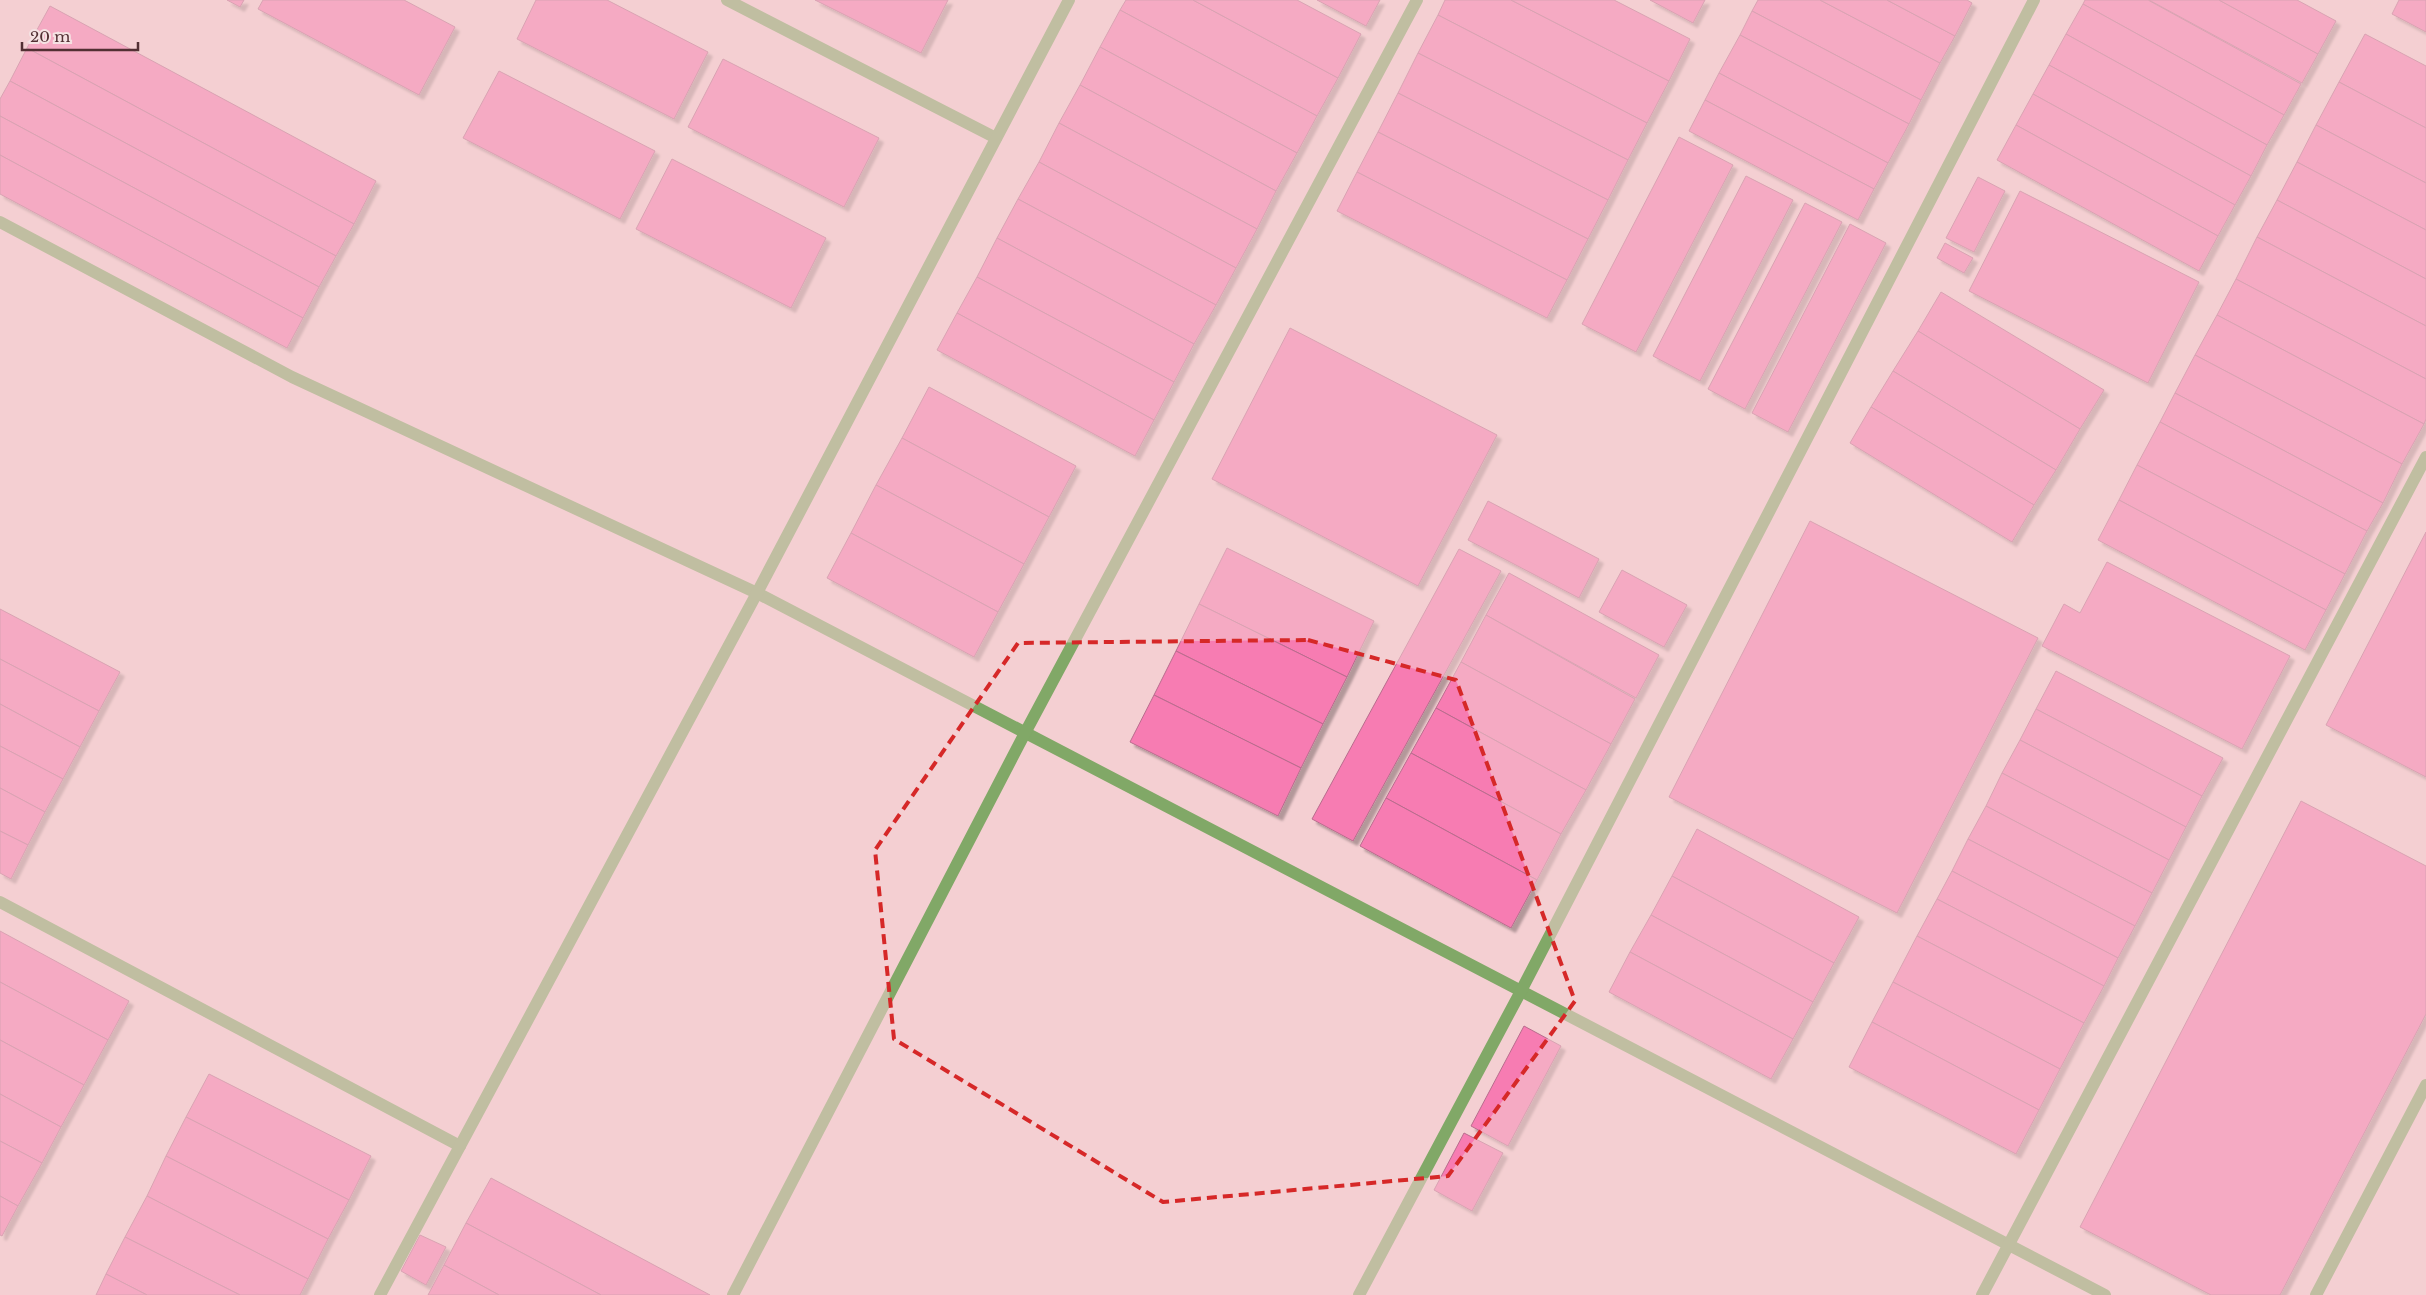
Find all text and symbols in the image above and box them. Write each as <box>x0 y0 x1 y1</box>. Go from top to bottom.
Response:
scale bar <box>22 20 139 52</box>
text: 20 m <box>30 27 70 46</box>

